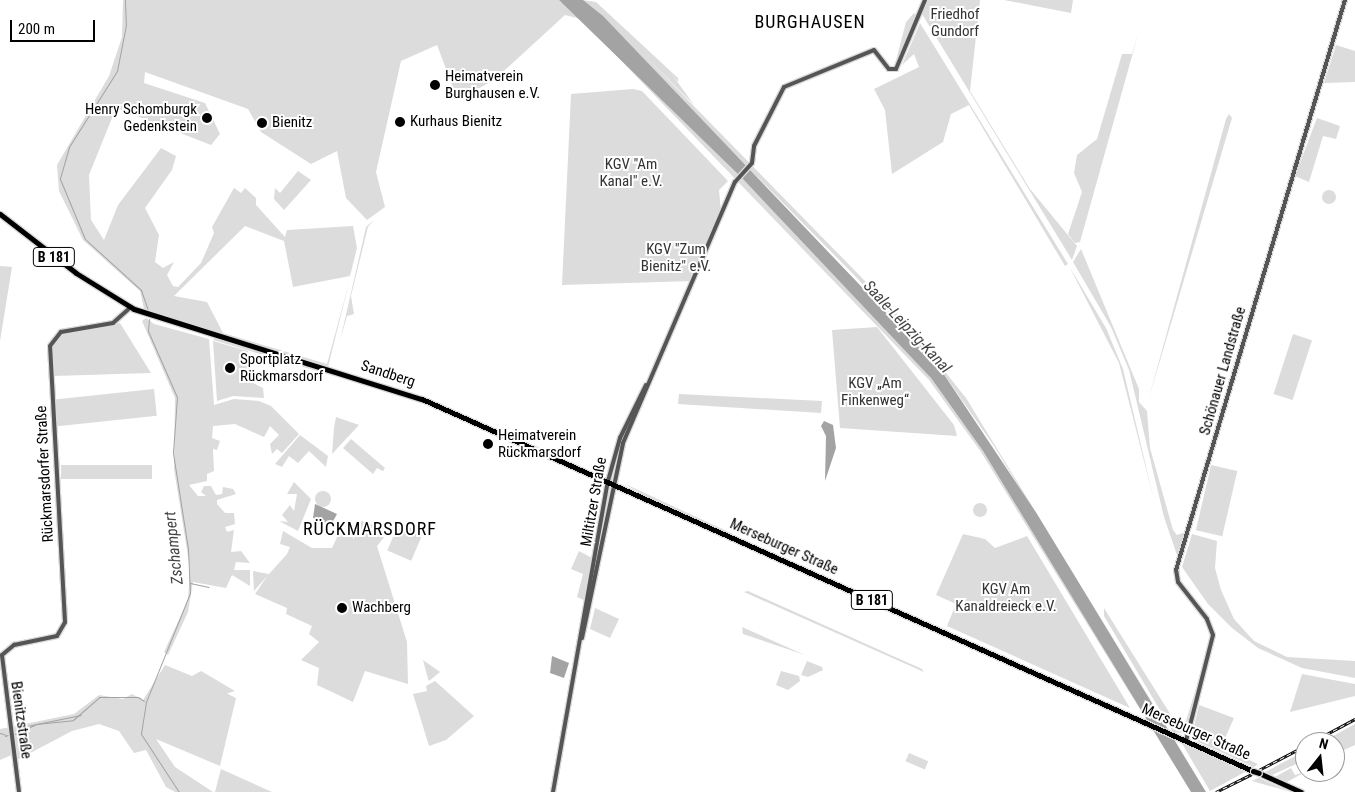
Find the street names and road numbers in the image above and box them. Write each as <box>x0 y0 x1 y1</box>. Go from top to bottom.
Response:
road number: B 181 <box>33 246 75 268</box>
street label: Schönauer Landstraße <box>1196 305 1250 437</box>
street label: Sandberg <box>359 357 417 391</box>
street label: Rückmarsdorfer Straße <box>32 405 58 543</box>
street label: Miltitzer Straße <box>577 456 611 548</box>
street label: Merseburger Straße <box>727 515 841 579</box>
road number: B 181 <box>851 588 893 612</box>
street label: Bienitzstraße <box>7 680 35 760</box>
street label: Merseburger Straße <box>1139 700 1253 764</box>

